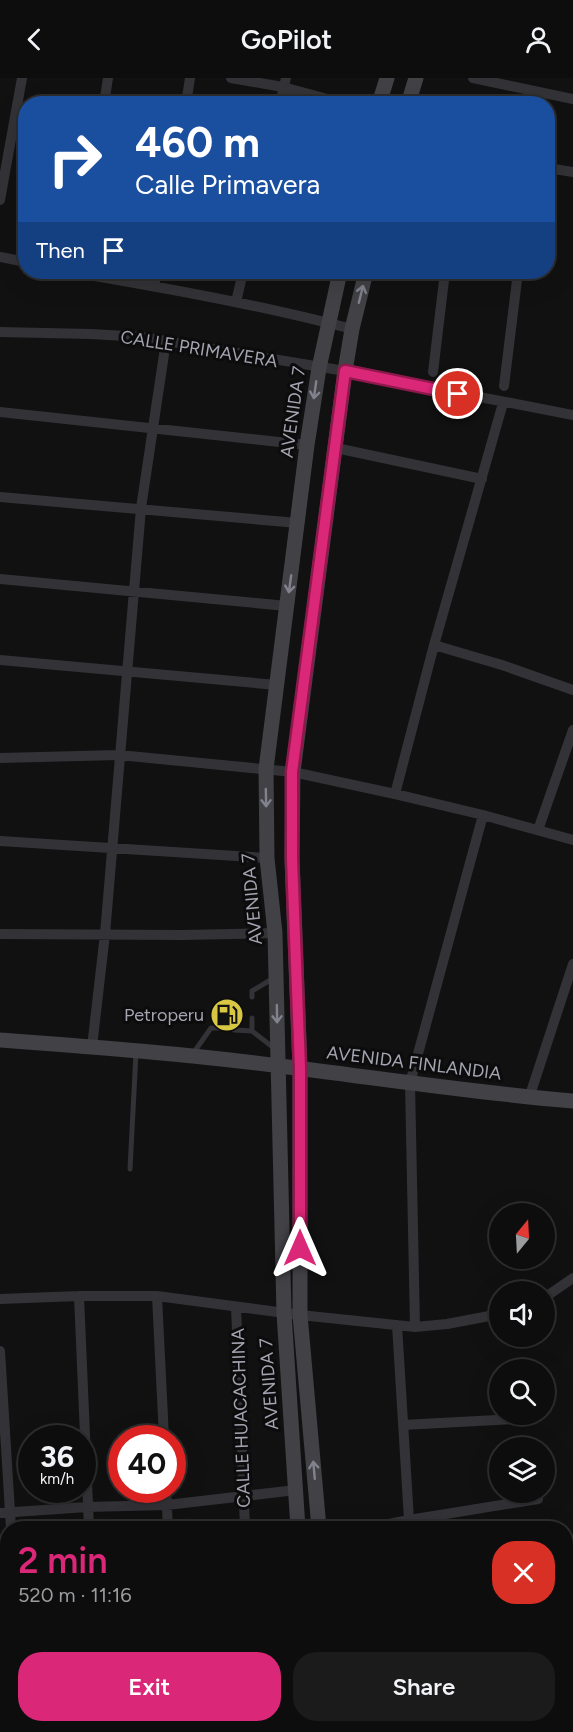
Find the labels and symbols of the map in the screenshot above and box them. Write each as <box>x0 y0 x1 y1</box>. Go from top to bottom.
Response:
one-way arrow <box>355 285 367 304</box>
street label: CALLE PRIMAVERA <box>119 326 279 372</box>
street label: AVENIDA 7 <box>276 365 310 459</box>
pin <box>432 368 483 419</box>
one-way arrow <box>310 380 321 400</box>
one-way arrow <box>285 573 296 593</box>
one-way arrow <box>261 788 272 808</box>
street label: AVENIDA 7 <box>237 852 267 946</box>
fuel station icon: Petroperu <box>209 997 245 1033</box>
one-way arrow <box>271 1003 283 1023</box>
place label: Petroperu <box>124 1004 204 1026</box>
street label: AVENIDA FINLANDIA <box>325 1041 503 1085</box>
north arrow <box>489 1203 555 1269</box>
position arrow <box>268 1216 332 1280</box>
street label: CALLE HUACACHINA <box>227 1328 255 1508</box>
street label: AVENIDA 7 <box>255 1337 283 1431</box>
speed limit sign: 40 <box>108 1425 186 1503</box>
one-way arrow <box>308 1461 319 1481</box>

